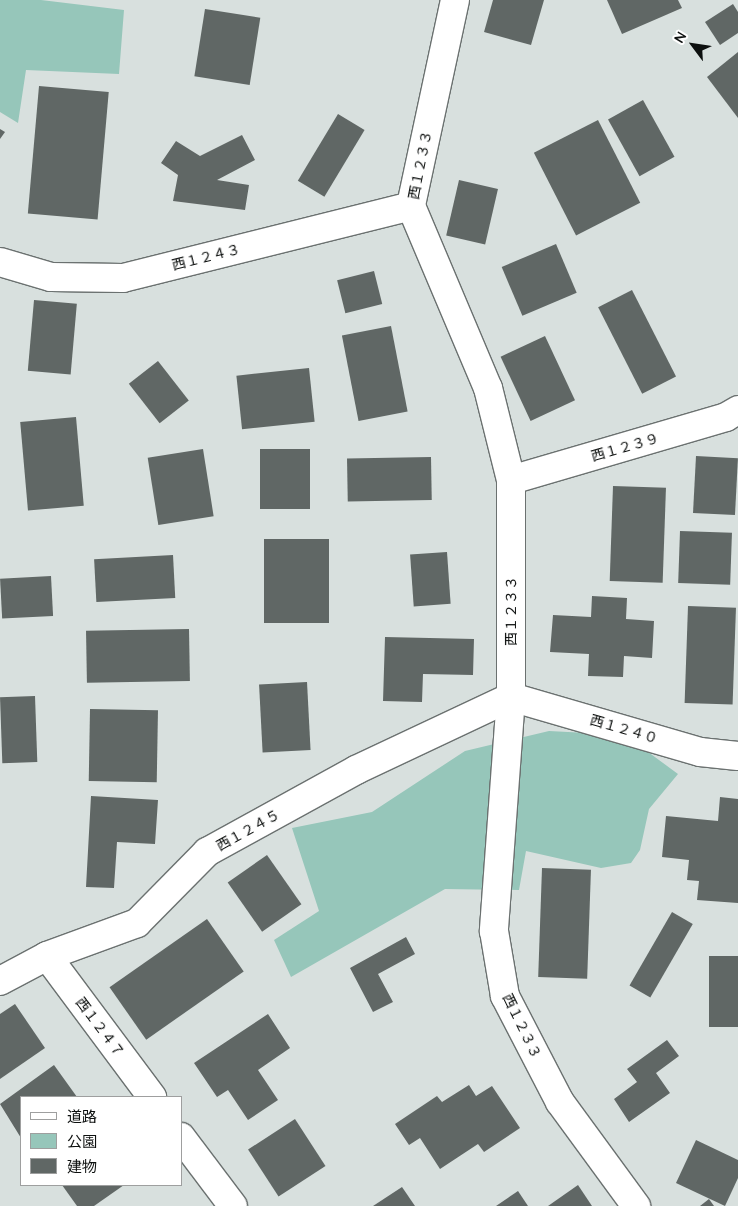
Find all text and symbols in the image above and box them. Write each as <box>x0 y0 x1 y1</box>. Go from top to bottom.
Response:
north arrow <box>668 20 718 70</box>
text: N <box>670 28 691 46</box>
street label: 西１２３３ <box>405 129 435 201</box>
street label: 西１２４３ <box>170 240 242 274</box>
street label: 西１２３９ <box>589 429 661 465</box>
street label: 西１２３３ <box>503 576 519 646</box>
street label: 西１２４０ <box>588 711 660 747</box>
street label: 西１２４５ <box>213 806 283 854</box>
street label: 西１２３３ <box>499 991 545 1061</box>
street label: 西１２４７ <box>72 994 128 1060</box>
legend <box>20 1096 182 1186</box>
text: 道路 <box>67 1107 97 1126</box>
text: 公園 <box>67 1132 97 1151</box>
text: 建物 <box>67 1157 97 1176</box>

